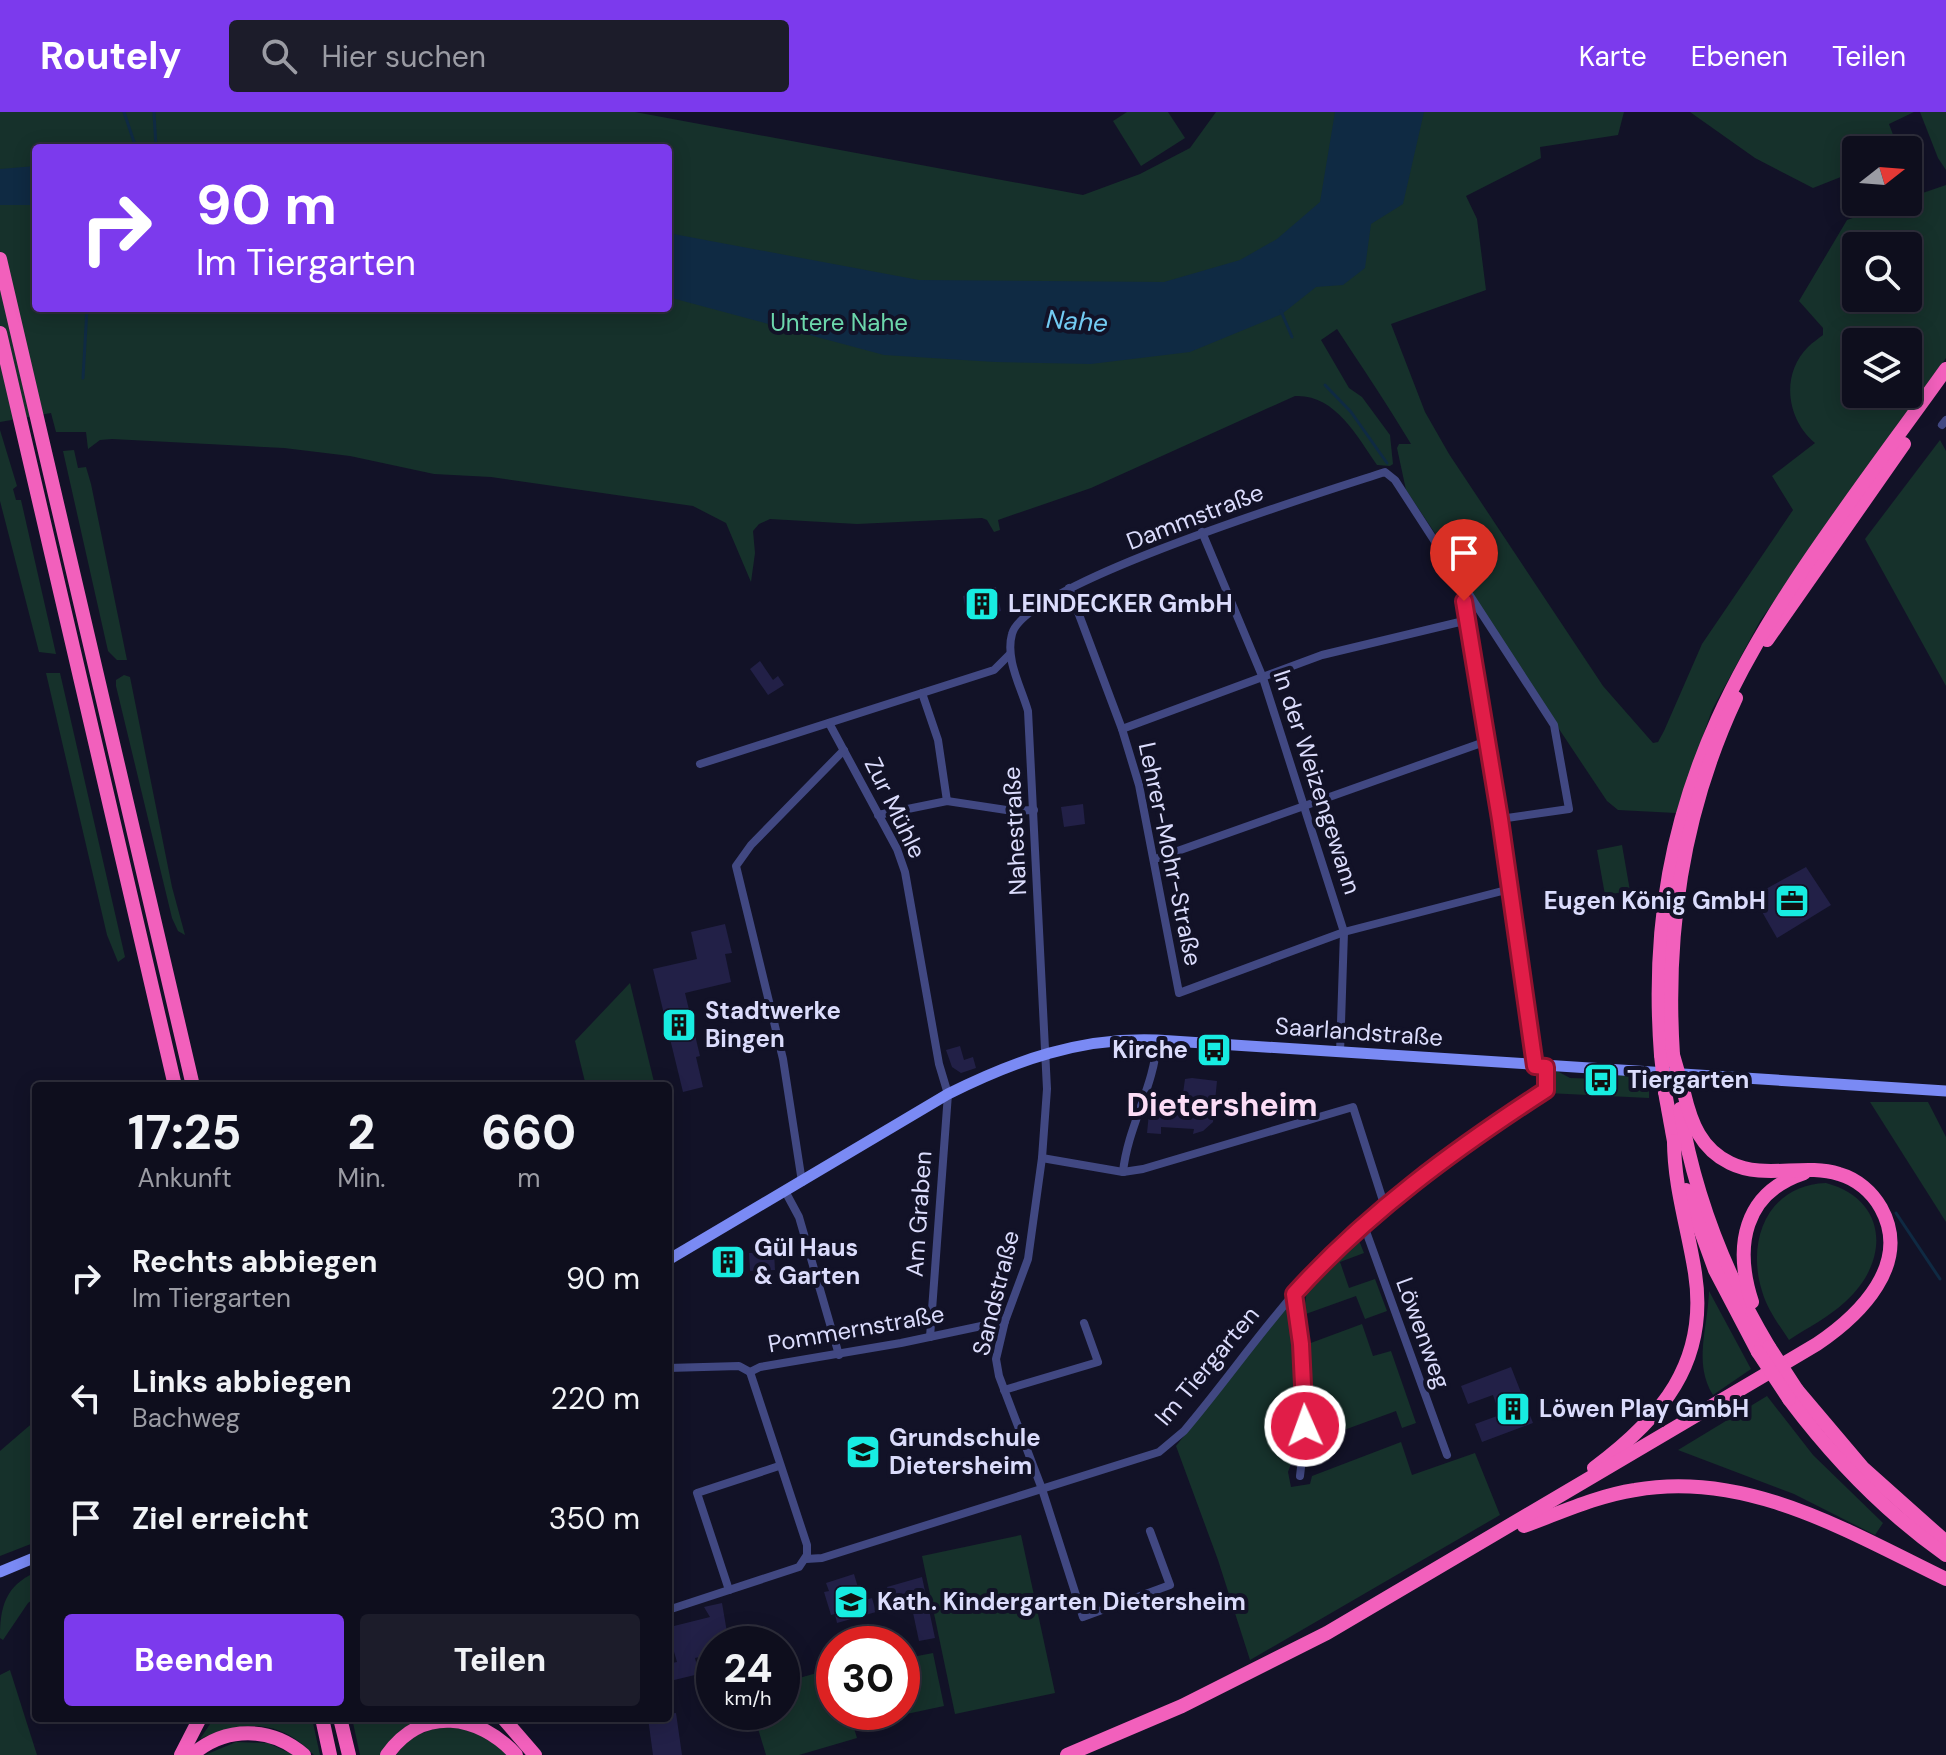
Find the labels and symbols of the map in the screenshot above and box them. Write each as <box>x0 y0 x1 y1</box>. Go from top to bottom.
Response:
north arrow <box>1842 136 1922 216</box>
water label: Nahe <box>1045 302 1109 340</box>
park label: Untere Nahe <box>770 307 908 338</box>
street label: Dammstraße <box>1122 476 1268 557</box>
pin <box>1430 519 1498 601</box>
building icon: LEINDECKER GmbH <box>963 585 1001 623</box>
place label: LEINDECKER GmbH <box>1008 588 1233 619</box>
street label: In der Weizengewann <box>1267 666 1368 898</box>
street label: Lehrer-Mohr-Straße <box>1132 739 1209 969</box>
street label: Zur Mühle <box>858 752 933 863</box>
street label: Nahestraße <box>996 766 1033 896</box>
office icon: Eugen König GmbH <box>1773 882 1811 920</box>
place label: Eugen König GmbH <box>1544 885 1766 916</box>
place label: Stadtwerke Bingen <box>705 995 841 1054</box>
building icon: Stadtwerke Bingen <box>660 1006 698 1044</box>
street label: Saarlandstraße <box>1274 1010 1444 1053</box>
bus stop icon: Kirche <box>1195 1031 1233 1069</box>
place label: Kirche <box>1112 1034 1188 1065</box>
bus stop icon: Tiergarten <box>1582 1061 1620 1099</box>
place label: Tiergarten <box>1627 1064 1749 1095</box>
district label: Dietersheim <box>1126 1084 1318 1126</box>
street label: Am Graben <box>899 1150 938 1278</box>
street label: Sandstraße <box>965 1227 1026 1359</box>
place label: Gül Haus & Garten <box>754 1232 860 1291</box>
building icon: Gül Haus & Garten <box>709 1243 747 1281</box>
street label: Löwenweg <box>1389 1273 1458 1393</box>
street label: Pommernstraße <box>765 1298 947 1359</box>
street label: Im Tiergarten <box>1148 1300 1266 1432</box>
position arrow <box>1263 1384 1347 1468</box>
building icon: Löwen Play GmbH <box>1494 1390 1532 1428</box>
place label: Löwen Play GmbH <box>1539 1393 1749 1424</box>
place label: Grundschule Dietersheim <box>889 1422 1041 1481</box>
school or university icon: Grundschule Dietersheim <box>844 1433 882 1471</box>
school or university icon: Kath. Kindergarten Dietersheim <box>832 1583 870 1621</box>
place label: Kath. Kindergarten Dietersheim <box>877 1586 1246 1617</box>
speed limit sign: 30 <box>816 1626 920 1730</box>

